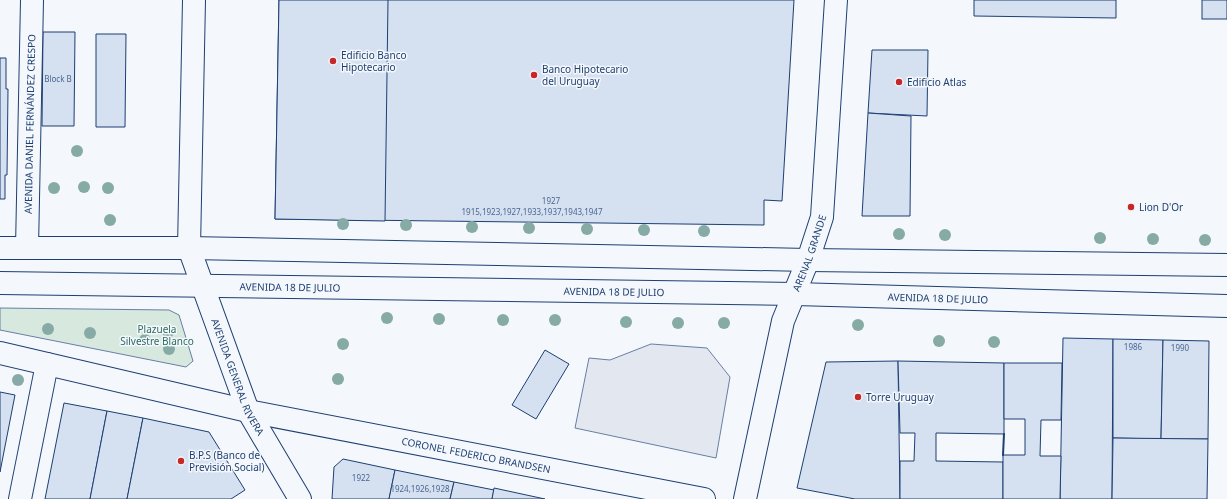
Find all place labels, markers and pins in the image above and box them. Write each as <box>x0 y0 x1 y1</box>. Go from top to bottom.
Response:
place label: Edificio Banco Hipotecario <box>341 48 406 74</box>
marker: Edificio Banco Hipotecario <box>328 56 338 66</box>
place label: Banco Hipotecario del Uruguay <box>542 62 628 88</box>
marker: Banco Hipotecario del Uruguay <box>529 70 539 80</box>
place label: Edificio Atlas <box>907 75 967 89</box>
marker: Edificio Atlas <box>894 77 904 87</box>
place label: Lion D'Or <box>1139 200 1183 214</box>
marker: Lion D'Or <box>1126 202 1136 212</box>
place label: Torre Uruguay <box>866 390 935 404</box>
marker: Torre Uruguay <box>853 392 863 402</box>
place label: B.P.S (Banco de Previsión Social) <box>189 448 264 474</box>
marker: B.P.S (Banco de Previsión Social) <box>176 456 186 466</box>

